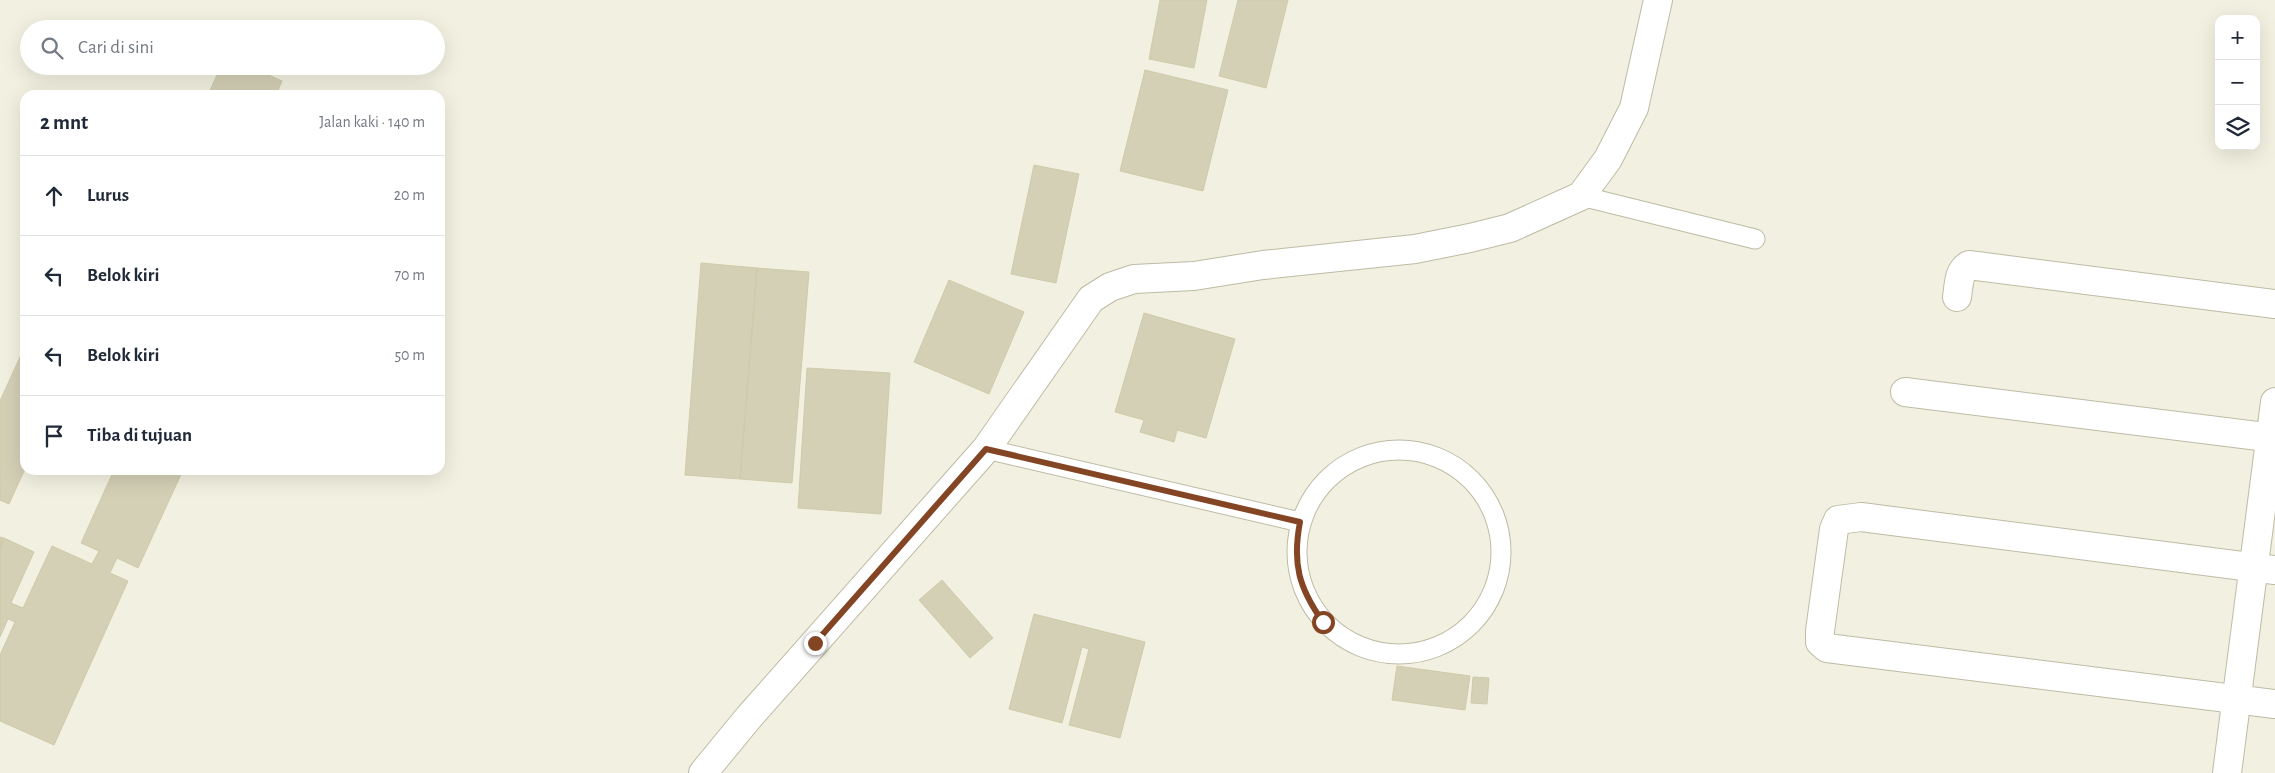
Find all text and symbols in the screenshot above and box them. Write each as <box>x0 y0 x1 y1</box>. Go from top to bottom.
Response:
map controls <box>2215 15 2260 150</box>
button: + <box>2215 15 2260 60</box>
search box <box>20 20 445 75</box>
icon: search <box>38 34 66 62</box>
text: Cari di sini <box>78 38 154 57</box>
button: − <box>2215 60 2260 105</box>
button: layers <box>2215 105 2260 150</box>
text: 2 mnt <box>40 112 88 133</box>
text: Jalan kaki · 140 m <box>319 114 425 130</box>
icon: ahead <box>40 182 68 210</box>
text: Lurus <box>87 186 129 205</box>
text: 20 m <box>394 187 425 203</box>
icon: left <box>40 262 68 290</box>
text: Belok kiri <box>87 266 159 285</box>
text: 70 m <box>394 267 425 283</box>
icon: left <box>40 342 68 370</box>
text: Belok kiri <box>87 346 159 365</box>
text: 50 m <box>394 347 425 363</box>
icon: arrive <box>40 422 68 450</box>
text: Tiba di tujuan <box>87 426 192 445</box>
route start <box>1312 611 1335 634</box>
route end <box>804 632 827 655</box>

